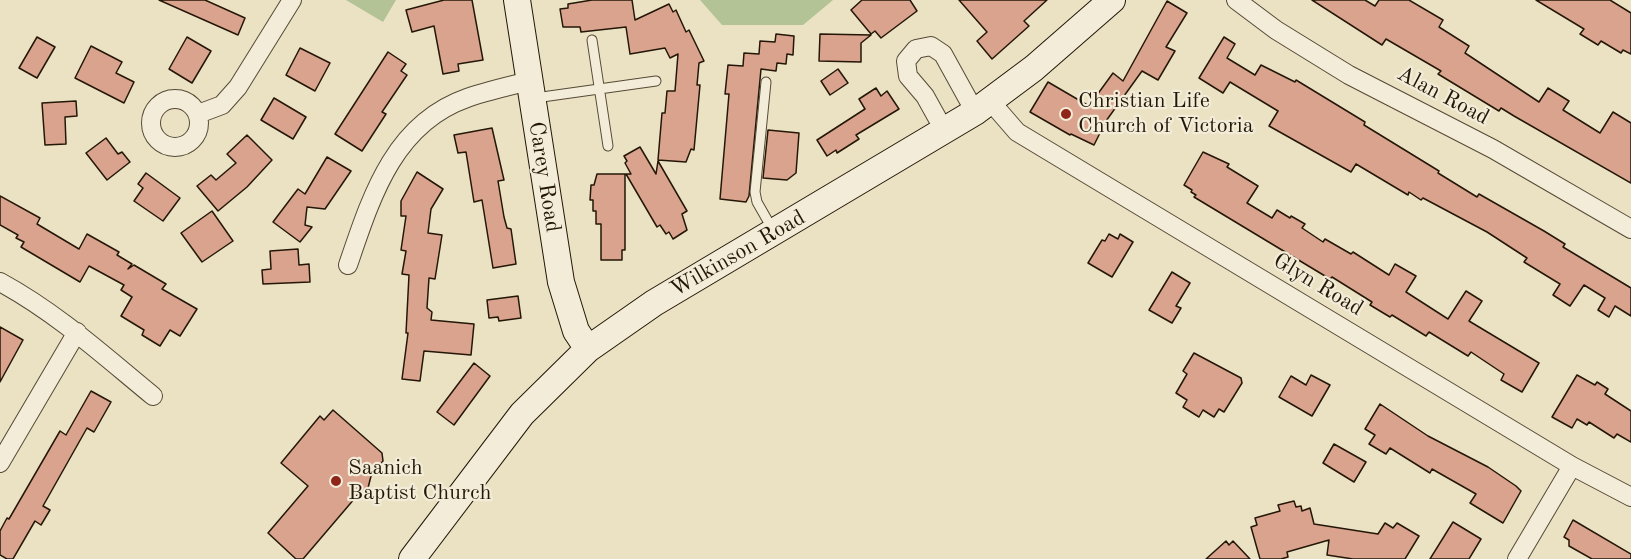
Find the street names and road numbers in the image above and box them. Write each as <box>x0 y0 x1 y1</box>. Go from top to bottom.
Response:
street label: Alan Road <box>1392 61 1494 131</box>
street label: Carey Road <box>522 120 566 234</box>
street label: Wilkinson Road <box>666 205 810 303</box>
street label: Glyn Road <box>1268 248 1368 322</box>

